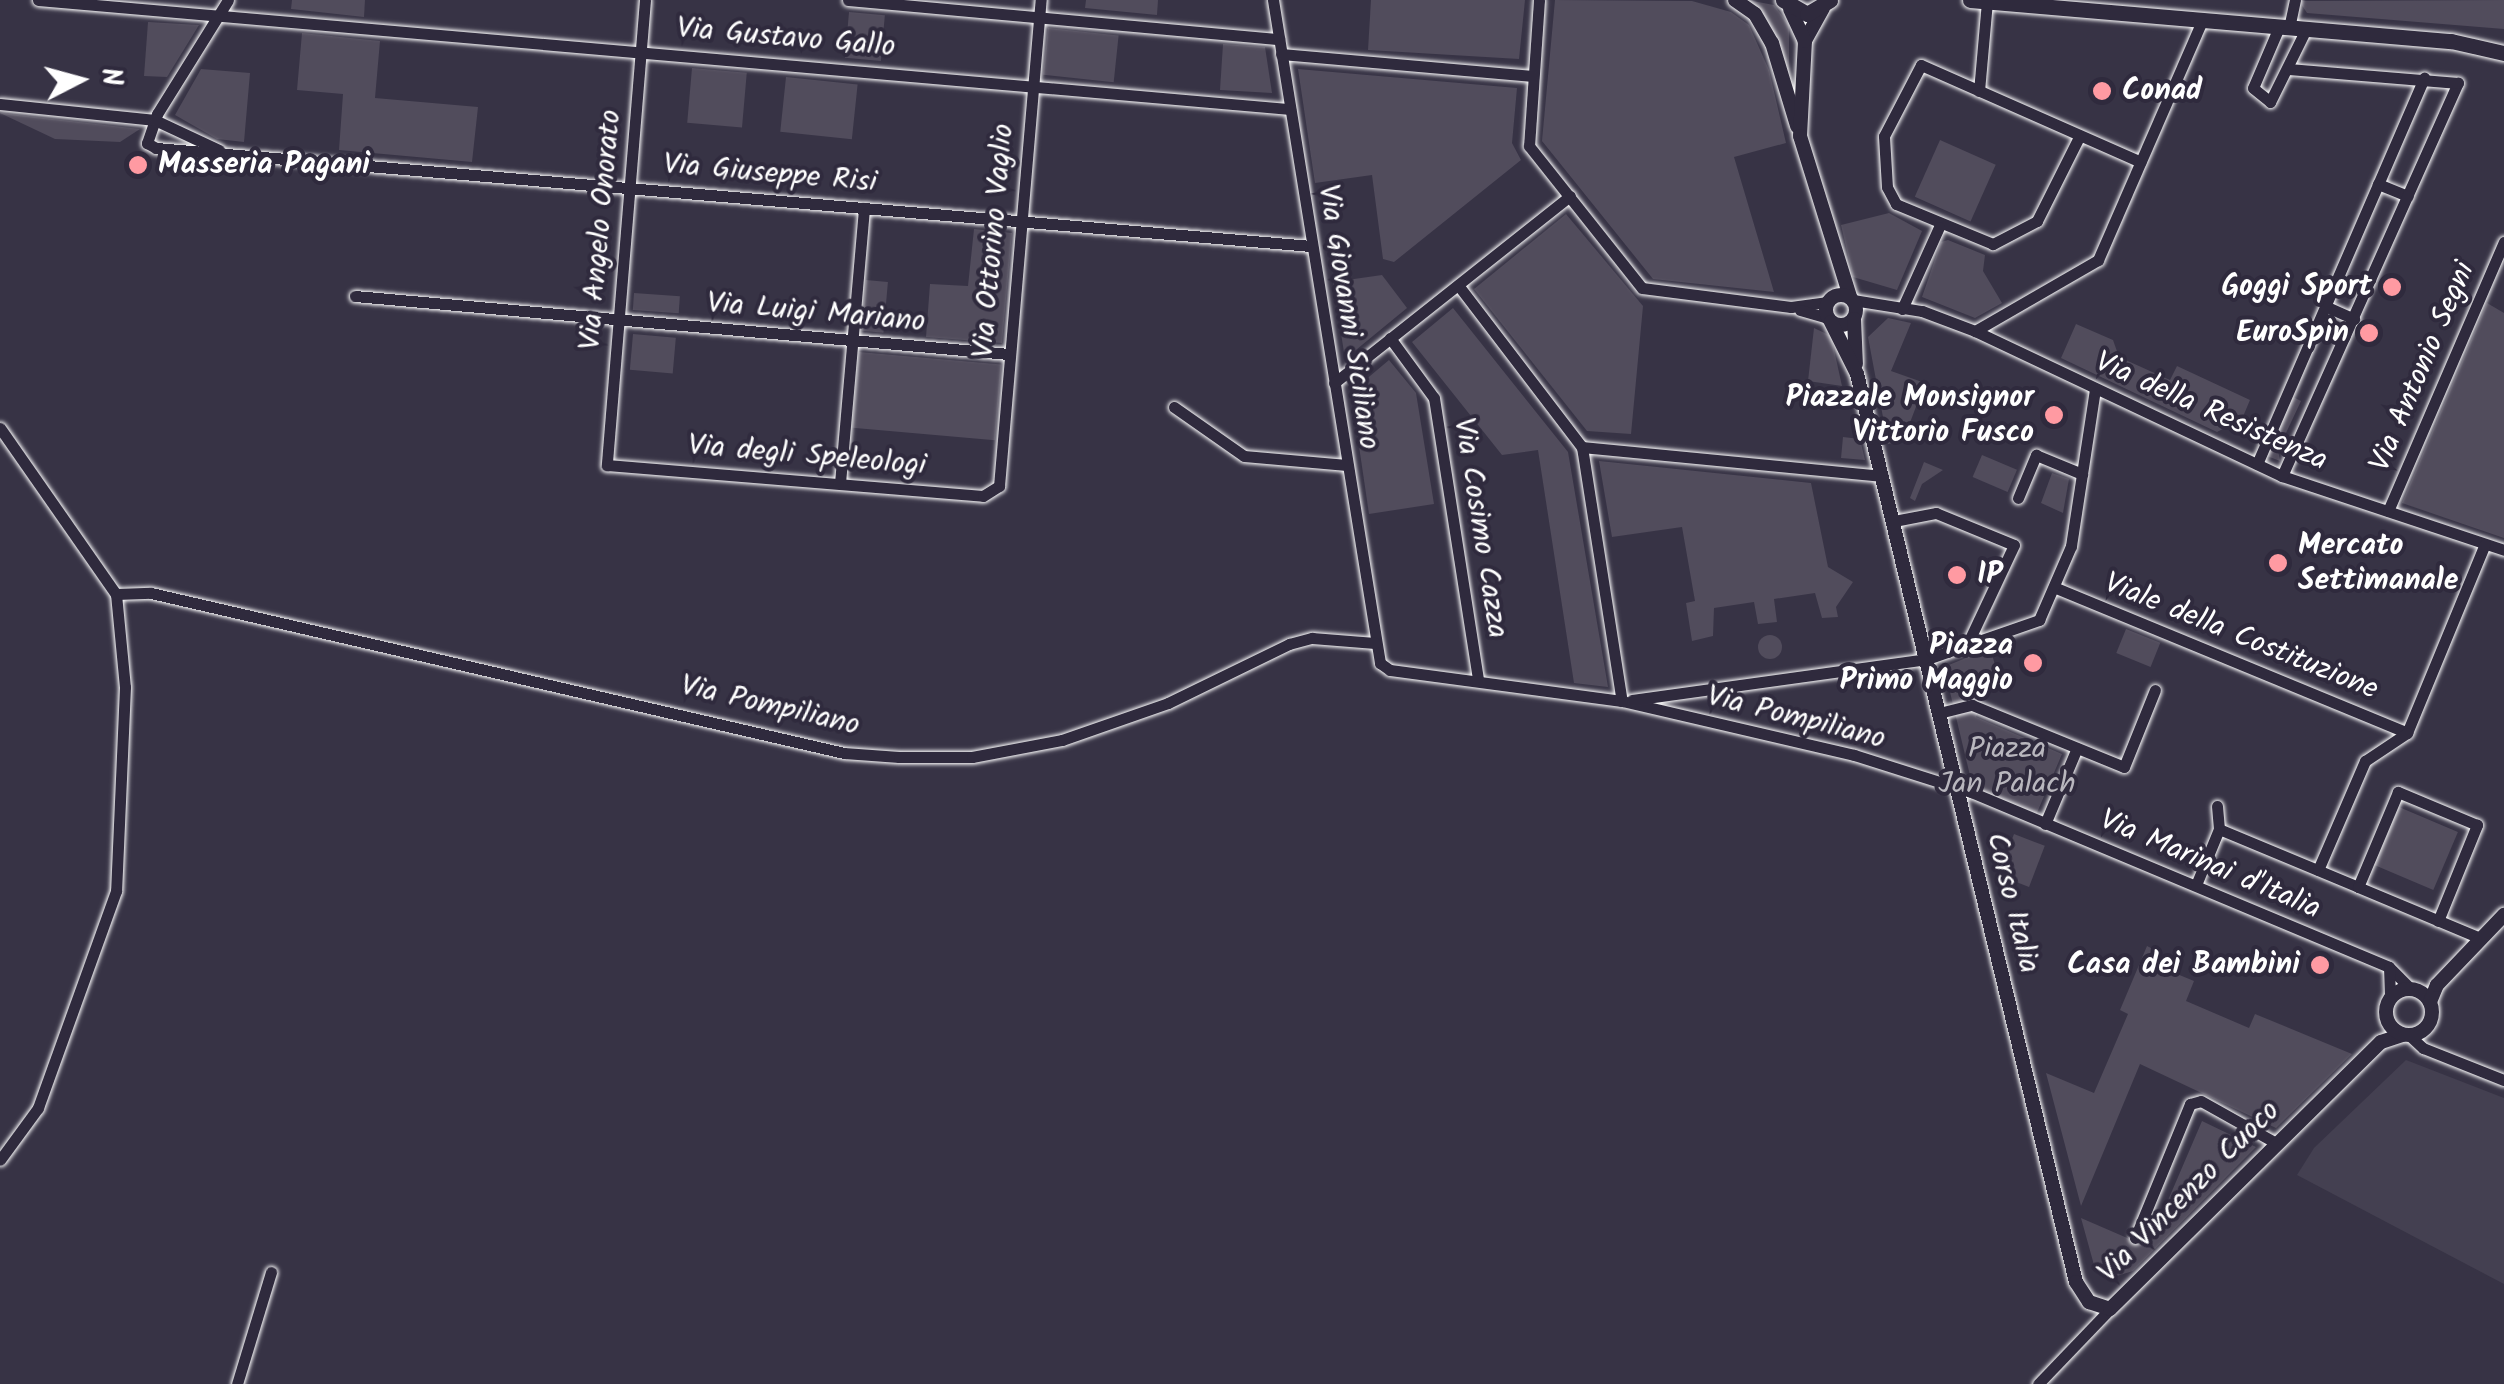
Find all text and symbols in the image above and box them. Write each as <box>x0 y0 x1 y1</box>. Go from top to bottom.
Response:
street label: Via Gustavo Gallo <box>675 11 897 65</box>
north arrow <box>30 30 130 130</box>
text: N <box>87 66 134 88</box>
place label: Conad <box>2122 73 2202 109</box>
marker: Conad <box>2091 80 2113 102</box>
street label: Via Angelo Onorato <box>573 108 629 352</box>
street label: Via Ottorino Vaglio <box>966 122 1022 360</box>
place label: Masseria Pagani <box>158 147 370 183</box>
street label: Via Giuseppe Risi <box>662 147 878 201</box>
marker: Masseria Pagani <box>127 154 149 176</box>
street label: Via Giovanni Siciliano <box>1309 182 1387 452</box>
street label: Via Antonio Segni <box>2363 257 2483 477</box>
place label: Goggi Sport <box>2221 269 2372 305</box>
marker: Goggi Sport <box>2381 276 2403 298</box>
street label: Via Luigi Mariano <box>705 286 927 340</box>
place label: EuroSpin <box>2236 315 2349 351</box>
marker: EuroSpin <box>2358 322 2380 344</box>
street label: Via della Resistenza <box>2089 345 2333 479</box>
place label: Piazzale Monsignor Vittorio Fusco <box>1786 380 2034 450</box>
marker: Piazzale Monsignor Vittorio Fusco <box>2043 404 2065 426</box>
street label: Via Cosimo Cazza <box>1445 415 1515 641</box>
street label: Via degli Speleologi <box>686 428 928 484</box>
place label: Mercato Settimanale <box>2298 528 2458 598</box>
marker: Mercato Settimanale <box>2267 552 2289 574</box>
place label: IP <box>1977 557 2003 593</box>
marker: IP <box>1946 564 1968 586</box>
street label: Viale della Costituzione <box>2099 566 2383 708</box>
place label: Piazza Primo Maggio <box>1840 628 2013 698</box>
marker: Piazza Primo Maggio <box>2022 652 2044 674</box>
street label: Via Pompiliano <box>677 668 863 744</box>
street label: Via Pompiliano <box>1703 678 1889 758</box>
park label: Piazza Jan Palach <box>1938 731 2076 802</box>
street label: Via Marinai d'Italia <box>2094 802 2326 928</box>
street label: Corso Italia <box>1977 829 2047 977</box>
place label: Casa dei Bambini <box>2067 947 2300 983</box>
marker: Casa dei Bambini <box>2309 954 2331 976</box>
street label: Via Vincenzo Cuoco <box>2090 1093 2288 1291</box>

